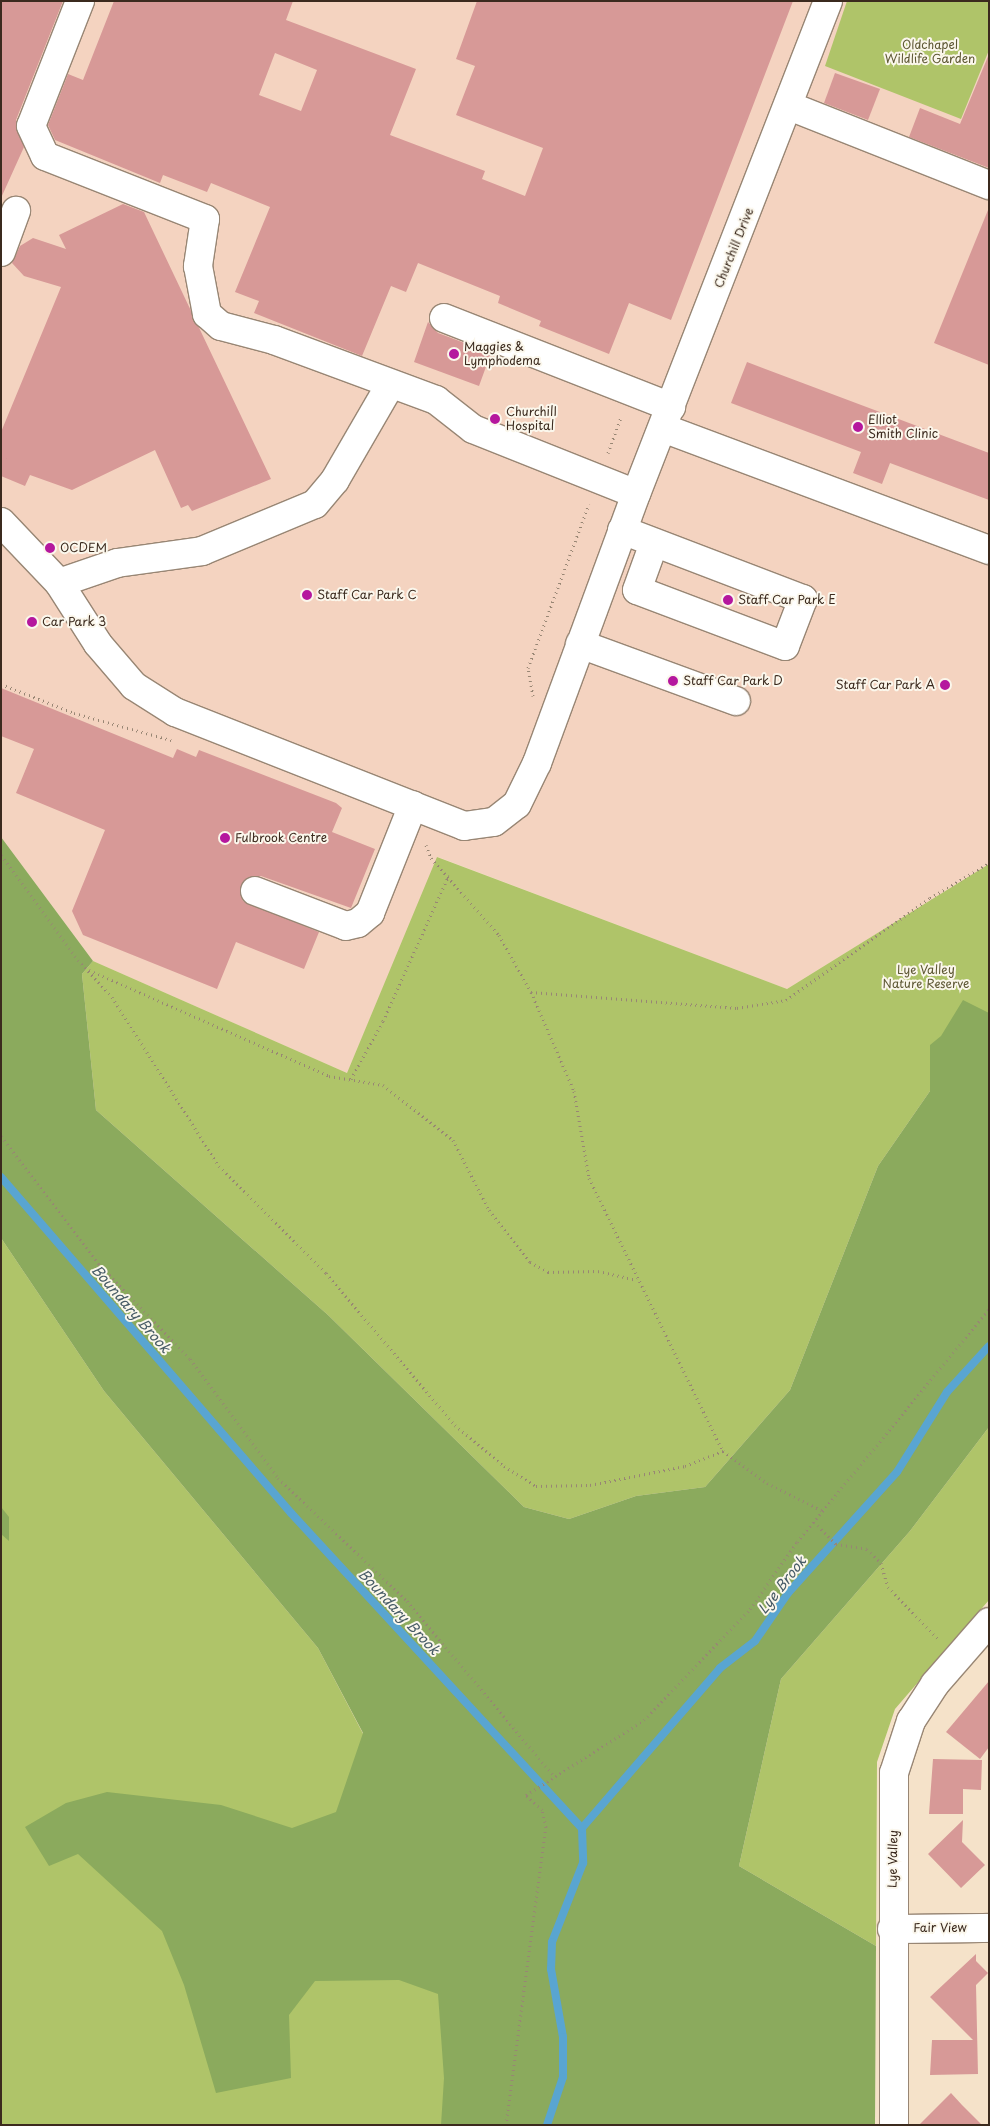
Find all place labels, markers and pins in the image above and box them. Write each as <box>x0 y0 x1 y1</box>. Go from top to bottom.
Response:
place label: Maggies & Lymphodema <box>464 340 540 368</box>
marker: Maggies & Lymphodema <box>448 348 460 360</box>
place label: Churchill Hospital <box>506 405 557 433</box>
marker: Churchill Hospital <box>488 412 502 426</box>
place label: Elliot Smith Clinic <box>868 413 938 441</box>
marker: Elliot Smith Clinic <box>852 421 864 433</box>
place label: OCDEM <box>60 541 107 555</box>
marker: OCDEM <box>44 542 56 554</box>
place label: Staff Car Park C <box>317 588 416 602</box>
marker: Staff Car Park C <box>301 589 313 601</box>
place label: Staff Car Park E <box>738 593 836 607</box>
marker: Staff Car Park E <box>722 594 734 606</box>
place label: Car Park 3 <box>42 615 106 629</box>
marker: Car Park 3 <box>26 616 38 628</box>
place label: Staff Car Park D <box>683 674 783 688</box>
marker: Staff Car Park D <box>667 675 679 687</box>
place label: Staff Car Park A <box>836 678 935 692</box>
marker: Staff Car Park A <box>939 679 951 691</box>
place label: Fulbrook Centre <box>235 831 328 845</box>
marker: Fulbrook Centre <box>219 832 231 844</box>

